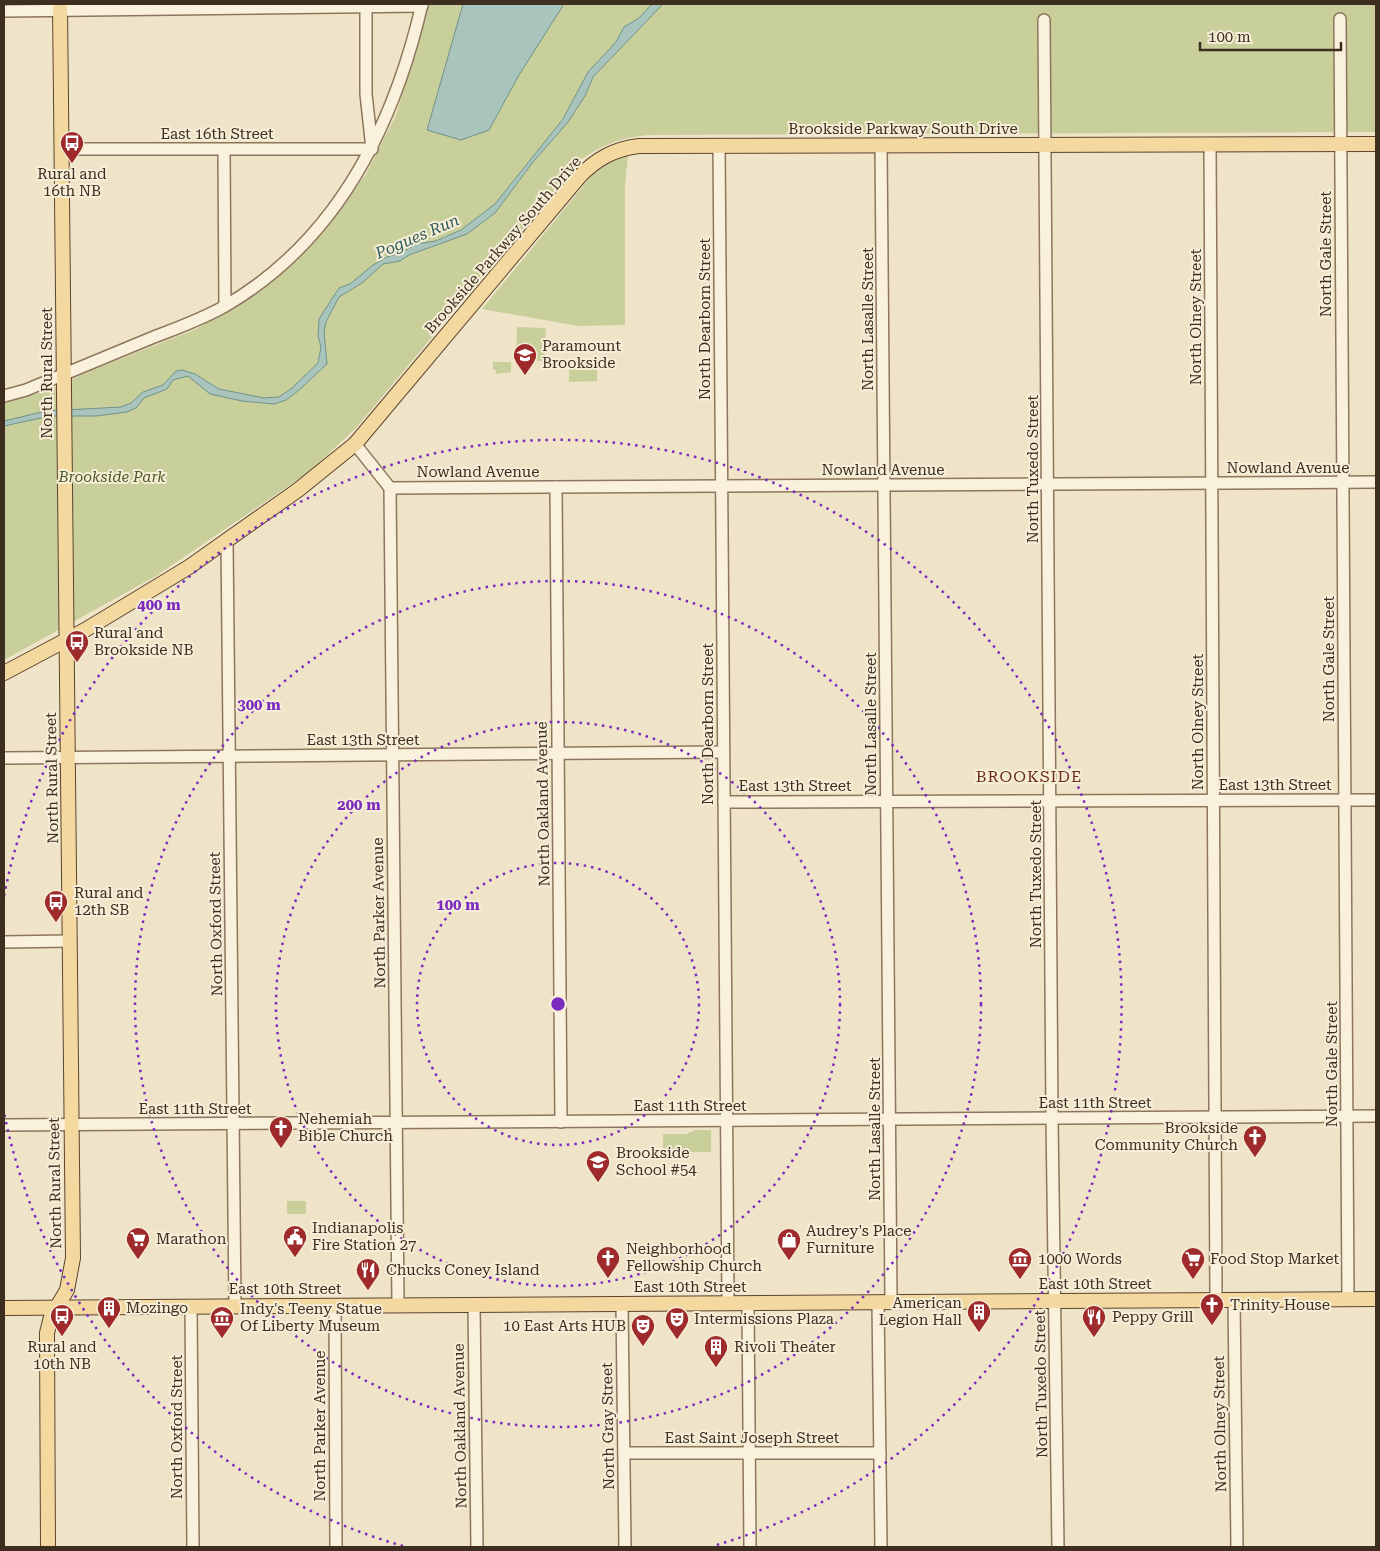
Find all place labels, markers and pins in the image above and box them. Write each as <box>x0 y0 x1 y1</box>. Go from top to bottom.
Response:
bus stop icon: Rural and 16th NB <box>59 130 85 164</box>
place label: Rural and 16th NB <box>37 165 107 200</box>
place label: Paramount Brookside <box>542 337 621 372</box>
school or university icon: Paramount Brookside <box>512 342 538 376</box>
place label: Rural and Brookside NB <box>94 624 193 659</box>
bus stop icon: Rural and Brookside NB <box>64 629 90 663</box>
place label: Rural and 12th SB <box>74 884 144 919</box>
bus stop icon: Rural and 12th SB <box>43 889 69 923</box>
centre of rings <box>549 995 567 1013</box>
place label: Nehemiah Bible Church <box>298 1110 393 1145</box>
church icon: Nehemiah Bible Church <box>268 1115 294 1149</box>
place label: Brookside Community Church <box>1095 1119 1238 1154</box>
church icon: Brookside Community Church <box>1242 1124 1268 1158</box>
place label: Brookside School #54 <box>616 1144 697 1179</box>
school or university icon: Brookside School #54 <box>585 1149 611 1183</box>
place label: Indianapolis Fire Station 27 <box>312 1219 416 1254</box>
place label: Audrey's Place Furniture <box>806 1222 911 1257</box>
public building icon: Indianapolis Fire Station 27 <box>282 1224 308 1258</box>
supermarket icon: Marathon <box>125 1226 151 1260</box>
shop icon: Audrey's Place Furniture <box>776 1227 802 1261</box>
place label: Marathon <box>156 1230 227 1248</box>
place label: Neighborhood Fellowship Church <box>626 1240 762 1275</box>
church icon: Neighborhood Fellowship Church <box>595 1245 621 1279</box>
museum icon: 1000 Words <box>1007 1246 1033 1280</box>
supermarket icon: Food Stop Market <box>1180 1246 1206 1280</box>
place label: 1000 Words <box>1038 1250 1122 1268</box>
place label: Food Stop Market <box>1210 1250 1339 1268</box>
restaurant icon: Chucks Coney Island <box>355 1257 381 1291</box>
place label: Chucks Coney Island <box>386 1261 540 1279</box>
church icon: Trinity House <box>1199 1292 1225 1326</box>
place label: American Legion Hall <box>879 1294 962 1329</box>
building icon: Mozingo <box>96 1295 122 1329</box>
place label: Trinity House <box>1230 1296 1330 1314</box>
place label: Mozingo <box>126 1299 188 1317</box>
building icon: American Legion Hall <box>966 1299 992 1333</box>
place label: Indy's Teeny Statue Of Liberty Museum <box>240 1300 382 1335</box>
bus stop icon: Rural and 10th NB <box>49 1303 75 1337</box>
restaurant icon: Peppy Grill <box>1081 1304 1107 1338</box>
museum icon: Indy's Teeny Statue Of Liberty Museum <box>209 1305 235 1339</box>
theatre icon: Intermissions Plaza <box>664 1306 690 1340</box>
place label: Peppy Grill <box>1112 1308 1194 1326</box>
place label: Intermissions Plaza <box>694 1310 834 1328</box>
theatre icon: 10 East Arts HUB <box>630 1313 656 1347</box>
place label: 10 East Arts HUB <box>503 1317 626 1335</box>
building icon: Rivoli Theater <box>703 1334 729 1368</box>
place label: Rural and 10th NB <box>27 1338 97 1373</box>
place label: Rivoli Theater <box>734 1338 836 1356</box>

